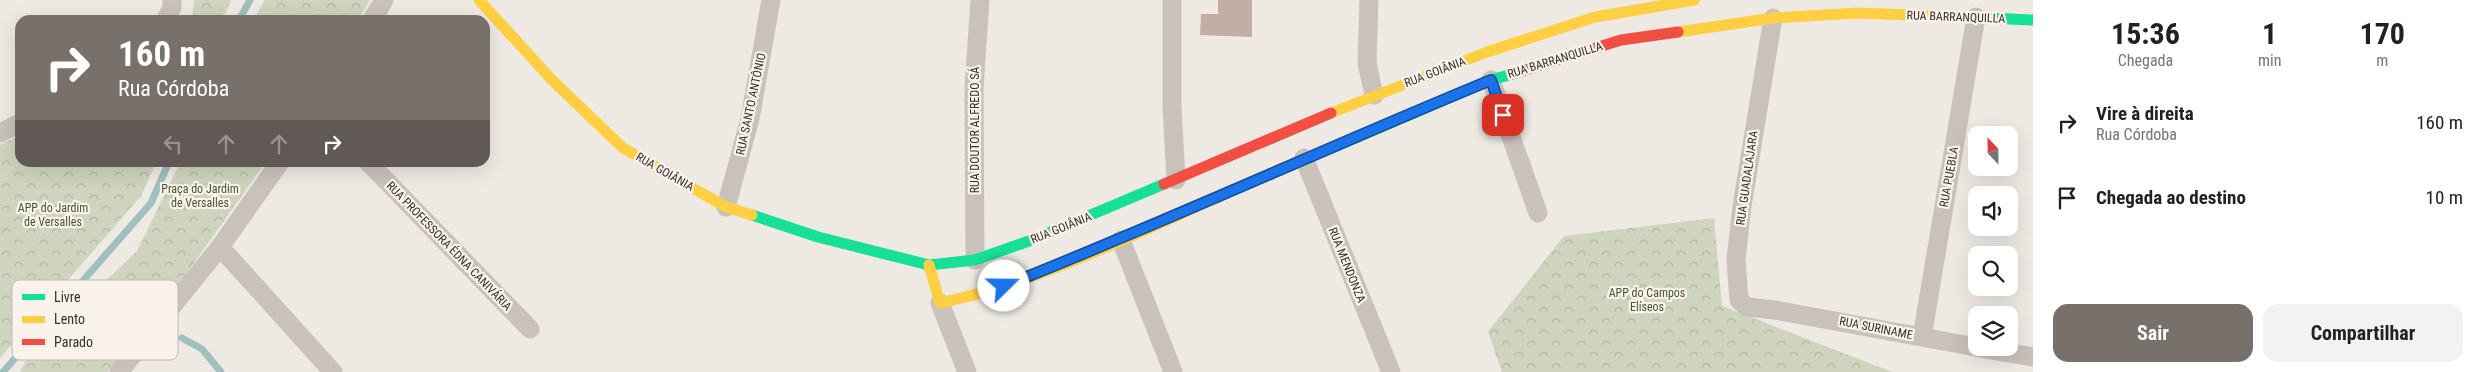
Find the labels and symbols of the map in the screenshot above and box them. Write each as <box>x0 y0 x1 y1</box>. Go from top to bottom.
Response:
street label: RUA BARRANQUILLA <box>1906 8 2006 26</box>
street label: RUA BARRANQUILLA <box>1506 39 1604 81</box>
street label: RUA SANTO ANTÔNIO <box>732 51 769 156</box>
street label: RUA GOIÂNIA <box>1402 53 1468 90</box>
street label: RUA DOUTOR ALFREDO SÁ <box>967 67 982 193</box>
pin <box>1482 94 1524 136</box>
north arrow <box>1968 126 2018 176</box>
street label: RUA GUADALAJARA <box>1733 130 1761 226</box>
street label: RUA PUEBLA <box>1937 146 1961 208</box>
street label: RUA GOIÂNIA <box>634 149 697 194</box>
street label: RUA PROFESSORA ÉDNA CANIVÁRIA <box>383 178 515 314</box>
park label: Praça do Jardim de Versalles <box>161 182 239 210</box>
park label: APP do Jardim de Versalles <box>18 201 88 229</box>
street label: RUA GOIÂNIA <box>1028 208 1094 247</box>
street label: RUA MENDONZA <box>1326 225 1368 305</box>
position arrow <box>977 259 1029 311</box>
legend <box>12 280 178 360</box>
park label: APP do Campos Elíseos <box>1609 286 1685 314</box>
text: Livre <box>54 289 81 305</box>
text: Lento <box>54 311 85 327</box>
street label: RUA SURINAME <box>1838 314 1914 342</box>
text: Parado <box>54 334 93 350</box>

